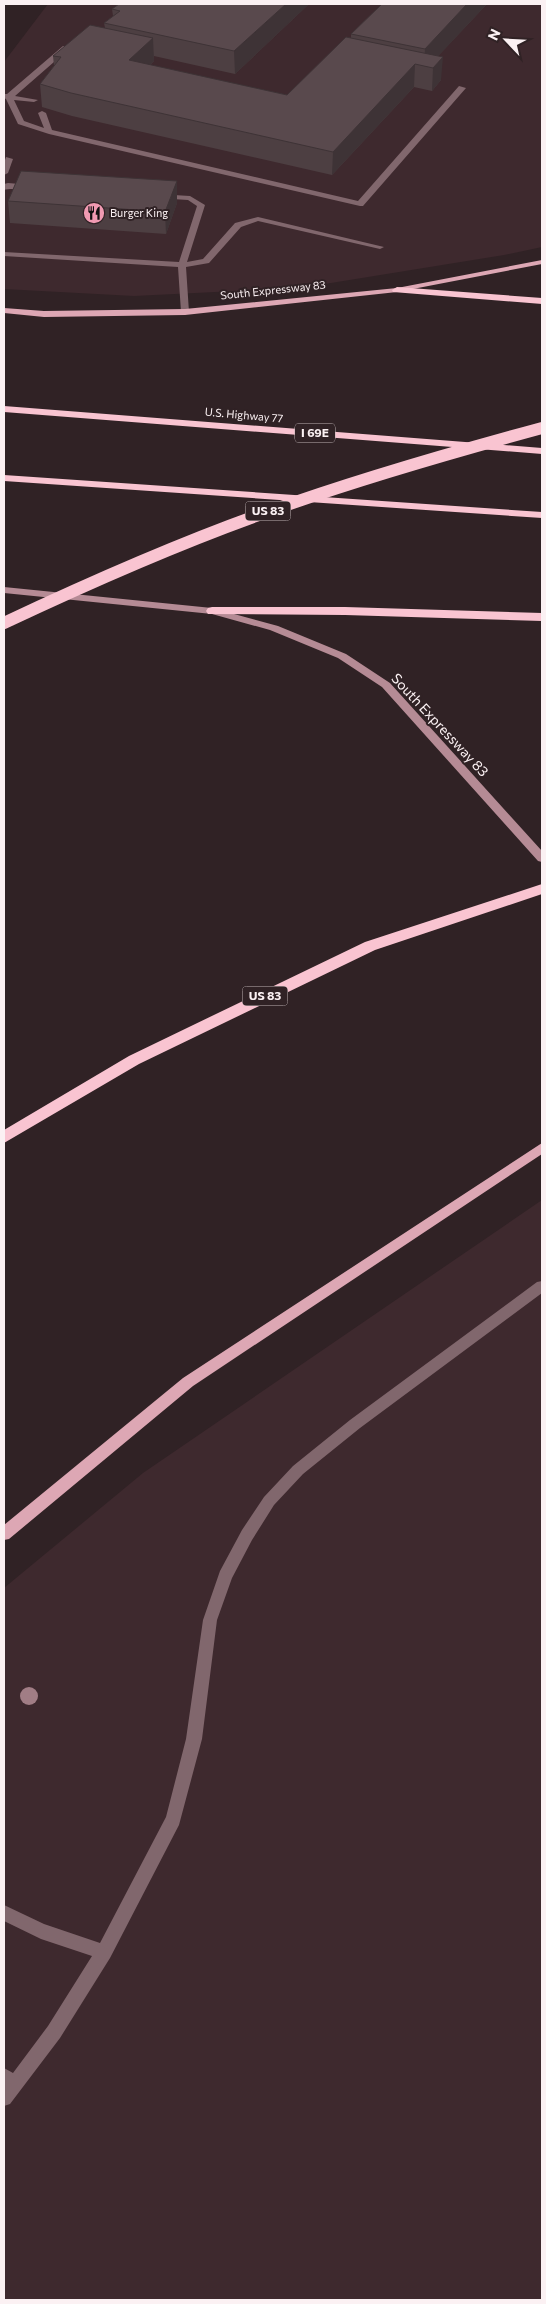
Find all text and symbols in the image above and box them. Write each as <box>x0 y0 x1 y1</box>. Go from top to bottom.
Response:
north arrow <box>481 15 531 65</box>
text: N <box>484 26 504 43</box>
restaurant icon: Burger King <box>82 201 106 225</box>
place label: Burger King <box>110 206 168 219</box>
street label: South Expressway 83 <box>220 278 326 302</box>
street label: U.S. Highway 77 <box>204 405 284 424</box>
road number: I 69E <box>295 423 335 442</box>
road number: US 83 <box>246 502 290 520</box>
street label: South Expressway 83 <box>388 670 493 780</box>
road number: US 83 <box>242 986 288 1006</box>

